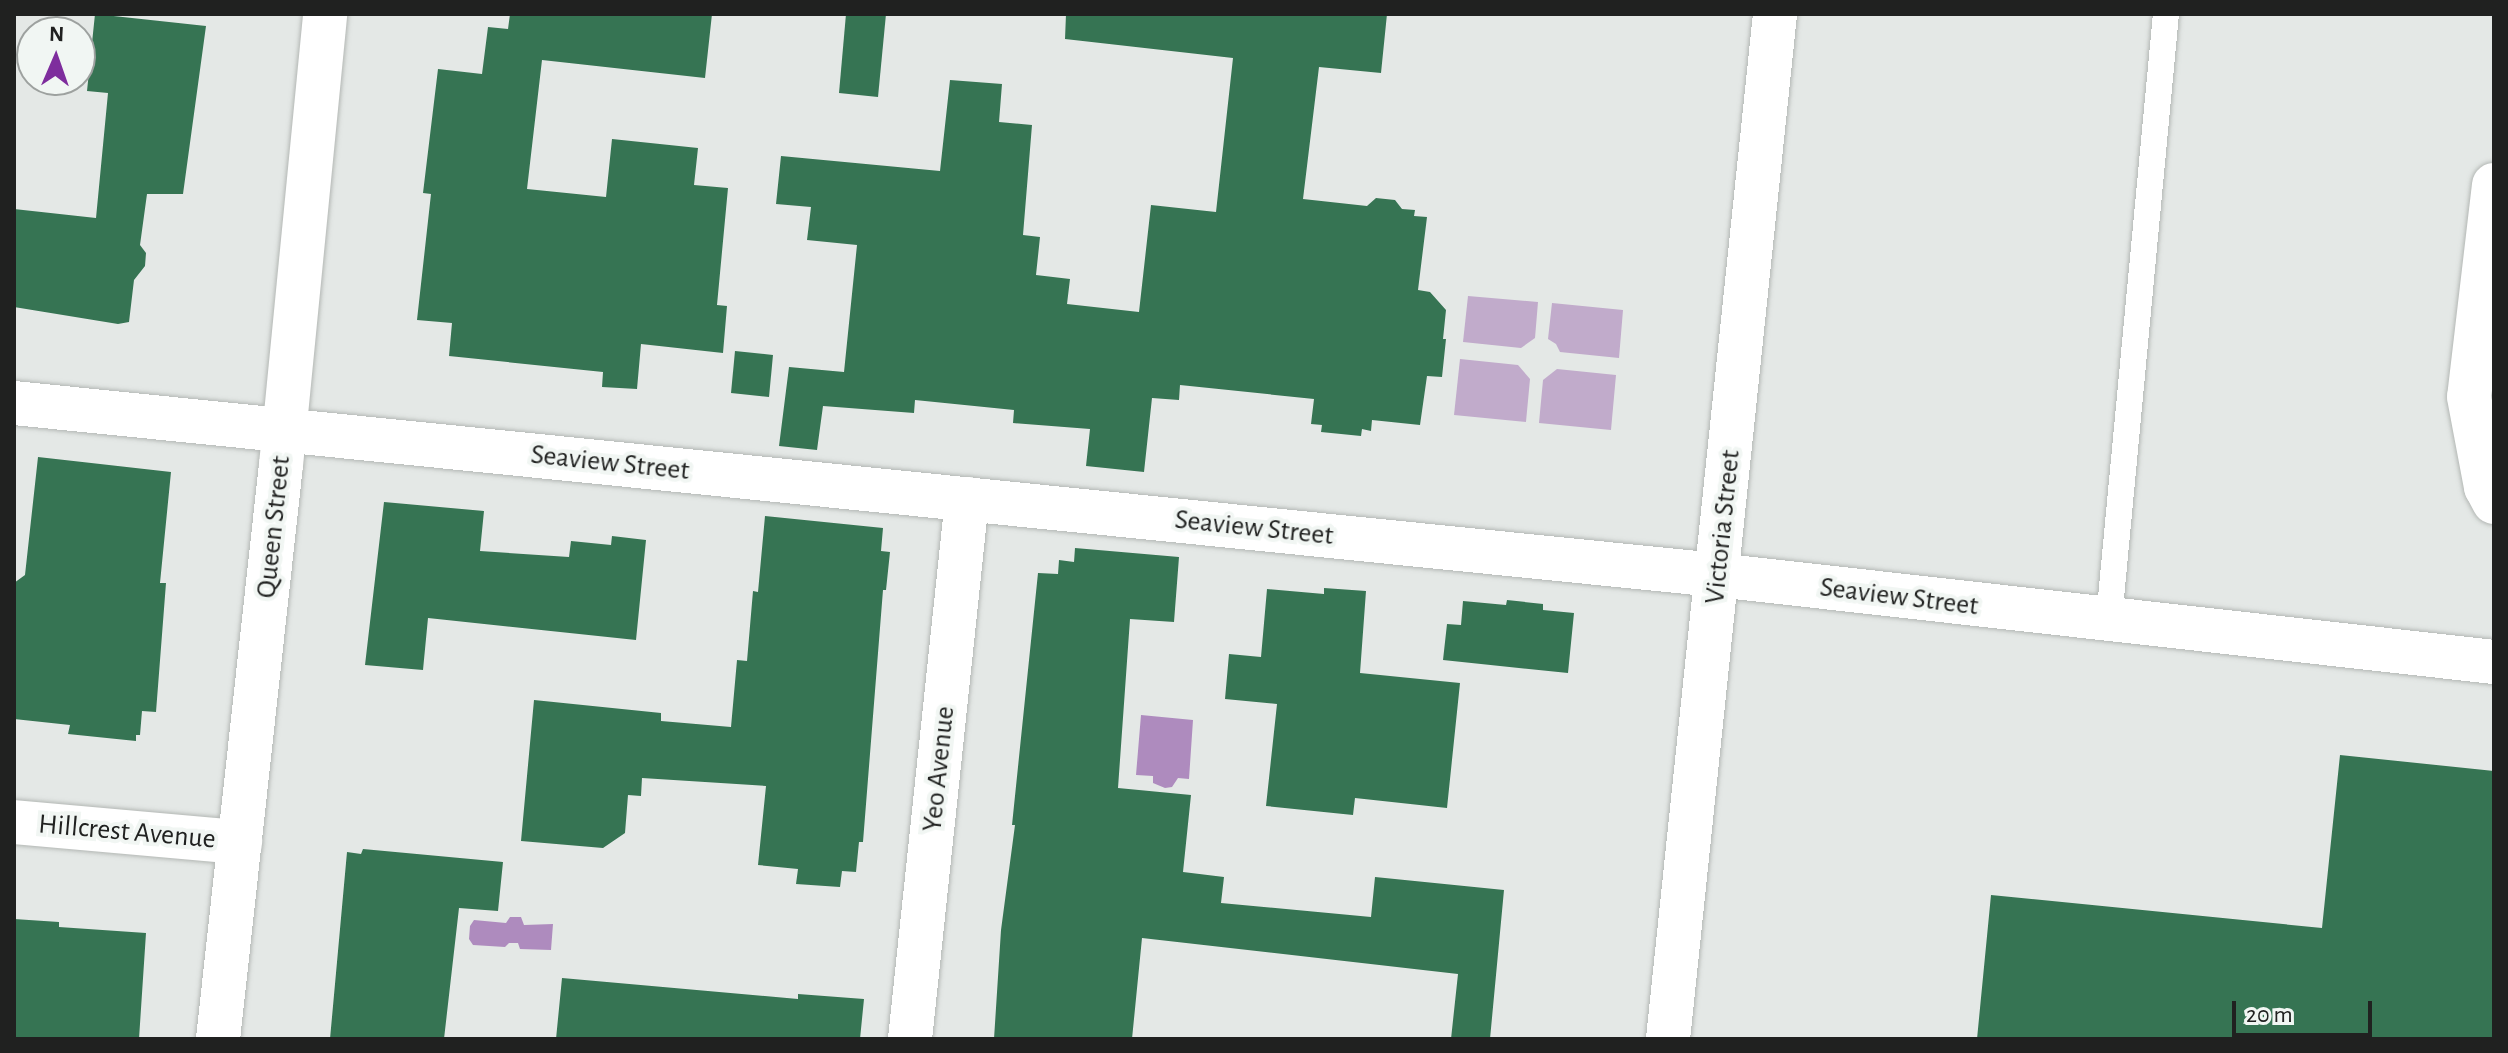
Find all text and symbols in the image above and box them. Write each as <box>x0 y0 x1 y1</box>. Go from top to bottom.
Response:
north arrow <box>16 16 96 96</box>
text: N <box>49 23 65 45</box>
street label: Seaview Street <box>529 438 691 488</box>
street label: Victoria Street <box>1698 448 1748 606</box>
street label: Queen Street <box>250 454 298 600</box>
street label: Seaview Street <box>1173 503 1335 553</box>
street label: Seaview Street <box>1818 571 1980 623</box>
street label: Yeo Avenue <box>916 705 962 833</box>
street label: Hillcrest Avenue <box>37 808 217 856</box>
scale bar <box>2236 985 2376 1035</box>
text: 20 m <box>2246 1003 2293 1027</box>

